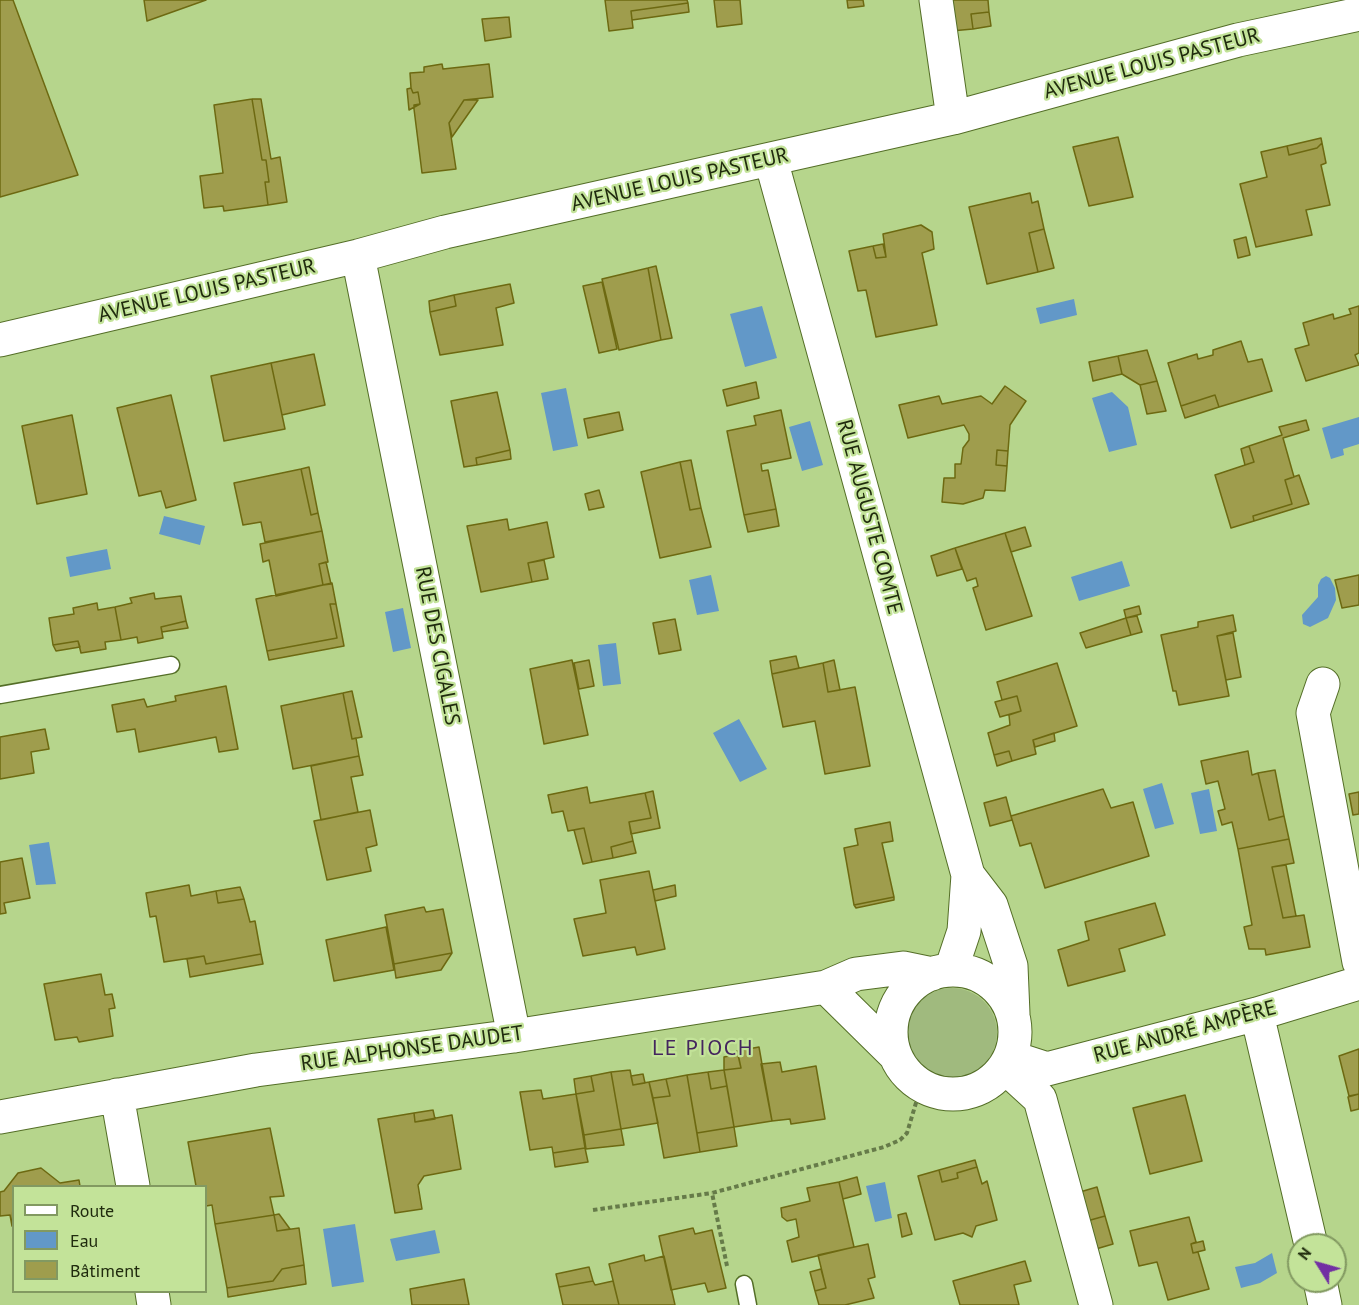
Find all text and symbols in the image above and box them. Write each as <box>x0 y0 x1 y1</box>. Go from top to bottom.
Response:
street label: AVENUE LOUIS PASTEUR <box>1041 23 1263 105</box>
street label: AVENUE LOUIS PASTEUR <box>569 143 791 217</box>
street label: AVENUE LOUIS PASTEUR <box>96 254 318 328</box>
street label: RUE AUGUSTE COMTE <box>831 417 907 617</box>
street label: RUE DES CIGALES <box>409 564 465 728</box>
street label: RUE ANDRÉ AMPÈRE <box>1091 995 1279 1069</box>
street label: RUE ALPHONSE DAUDET <box>299 1021 525 1077</box>
district label: LE PIOCH <box>652 1036 754 1062</box>
legend <box>12 1185 207 1293</box>
text: Route <box>70 1199 114 1222</box>
text: Eau <box>70 1229 98 1252</box>
north arrow <box>1287 1233 1347 1293</box>
text: N <box>1293 1243 1315 1264</box>
text: Bâtiment <box>70 1259 140 1282</box>

